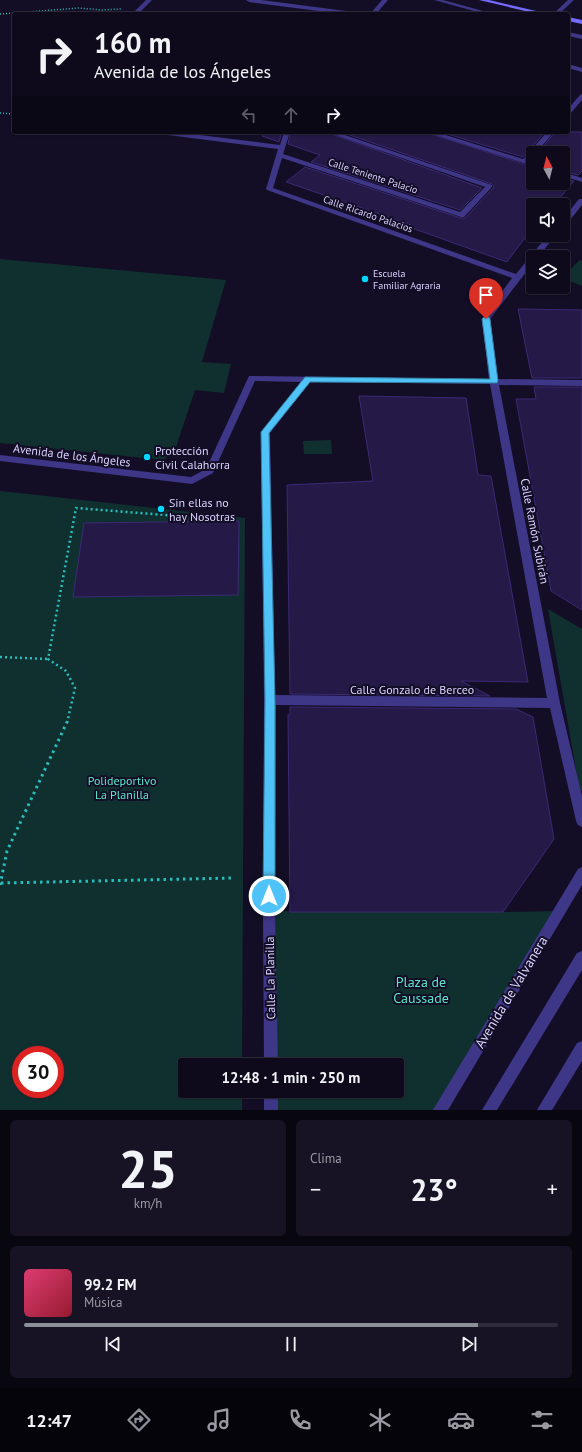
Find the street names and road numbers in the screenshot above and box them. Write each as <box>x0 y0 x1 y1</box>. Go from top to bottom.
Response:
street label: Calle Teniente Palacio <box>327 155 419 197</box>
street label: Calle Ricardo Palacios <box>322 193 414 235</box>
street label: Avenida de los Ángeles <box>12 440 132 470</box>
street label: Calle Ramón Subirán <box>517 477 553 585</box>
street label: Calle Gonzalo de Berceo <box>350 682 474 697</box>
street label: Avenida de Valvanera <box>470 933 552 1051</box>
street label: Calle La Planilla <box>262 936 278 1020</box>

